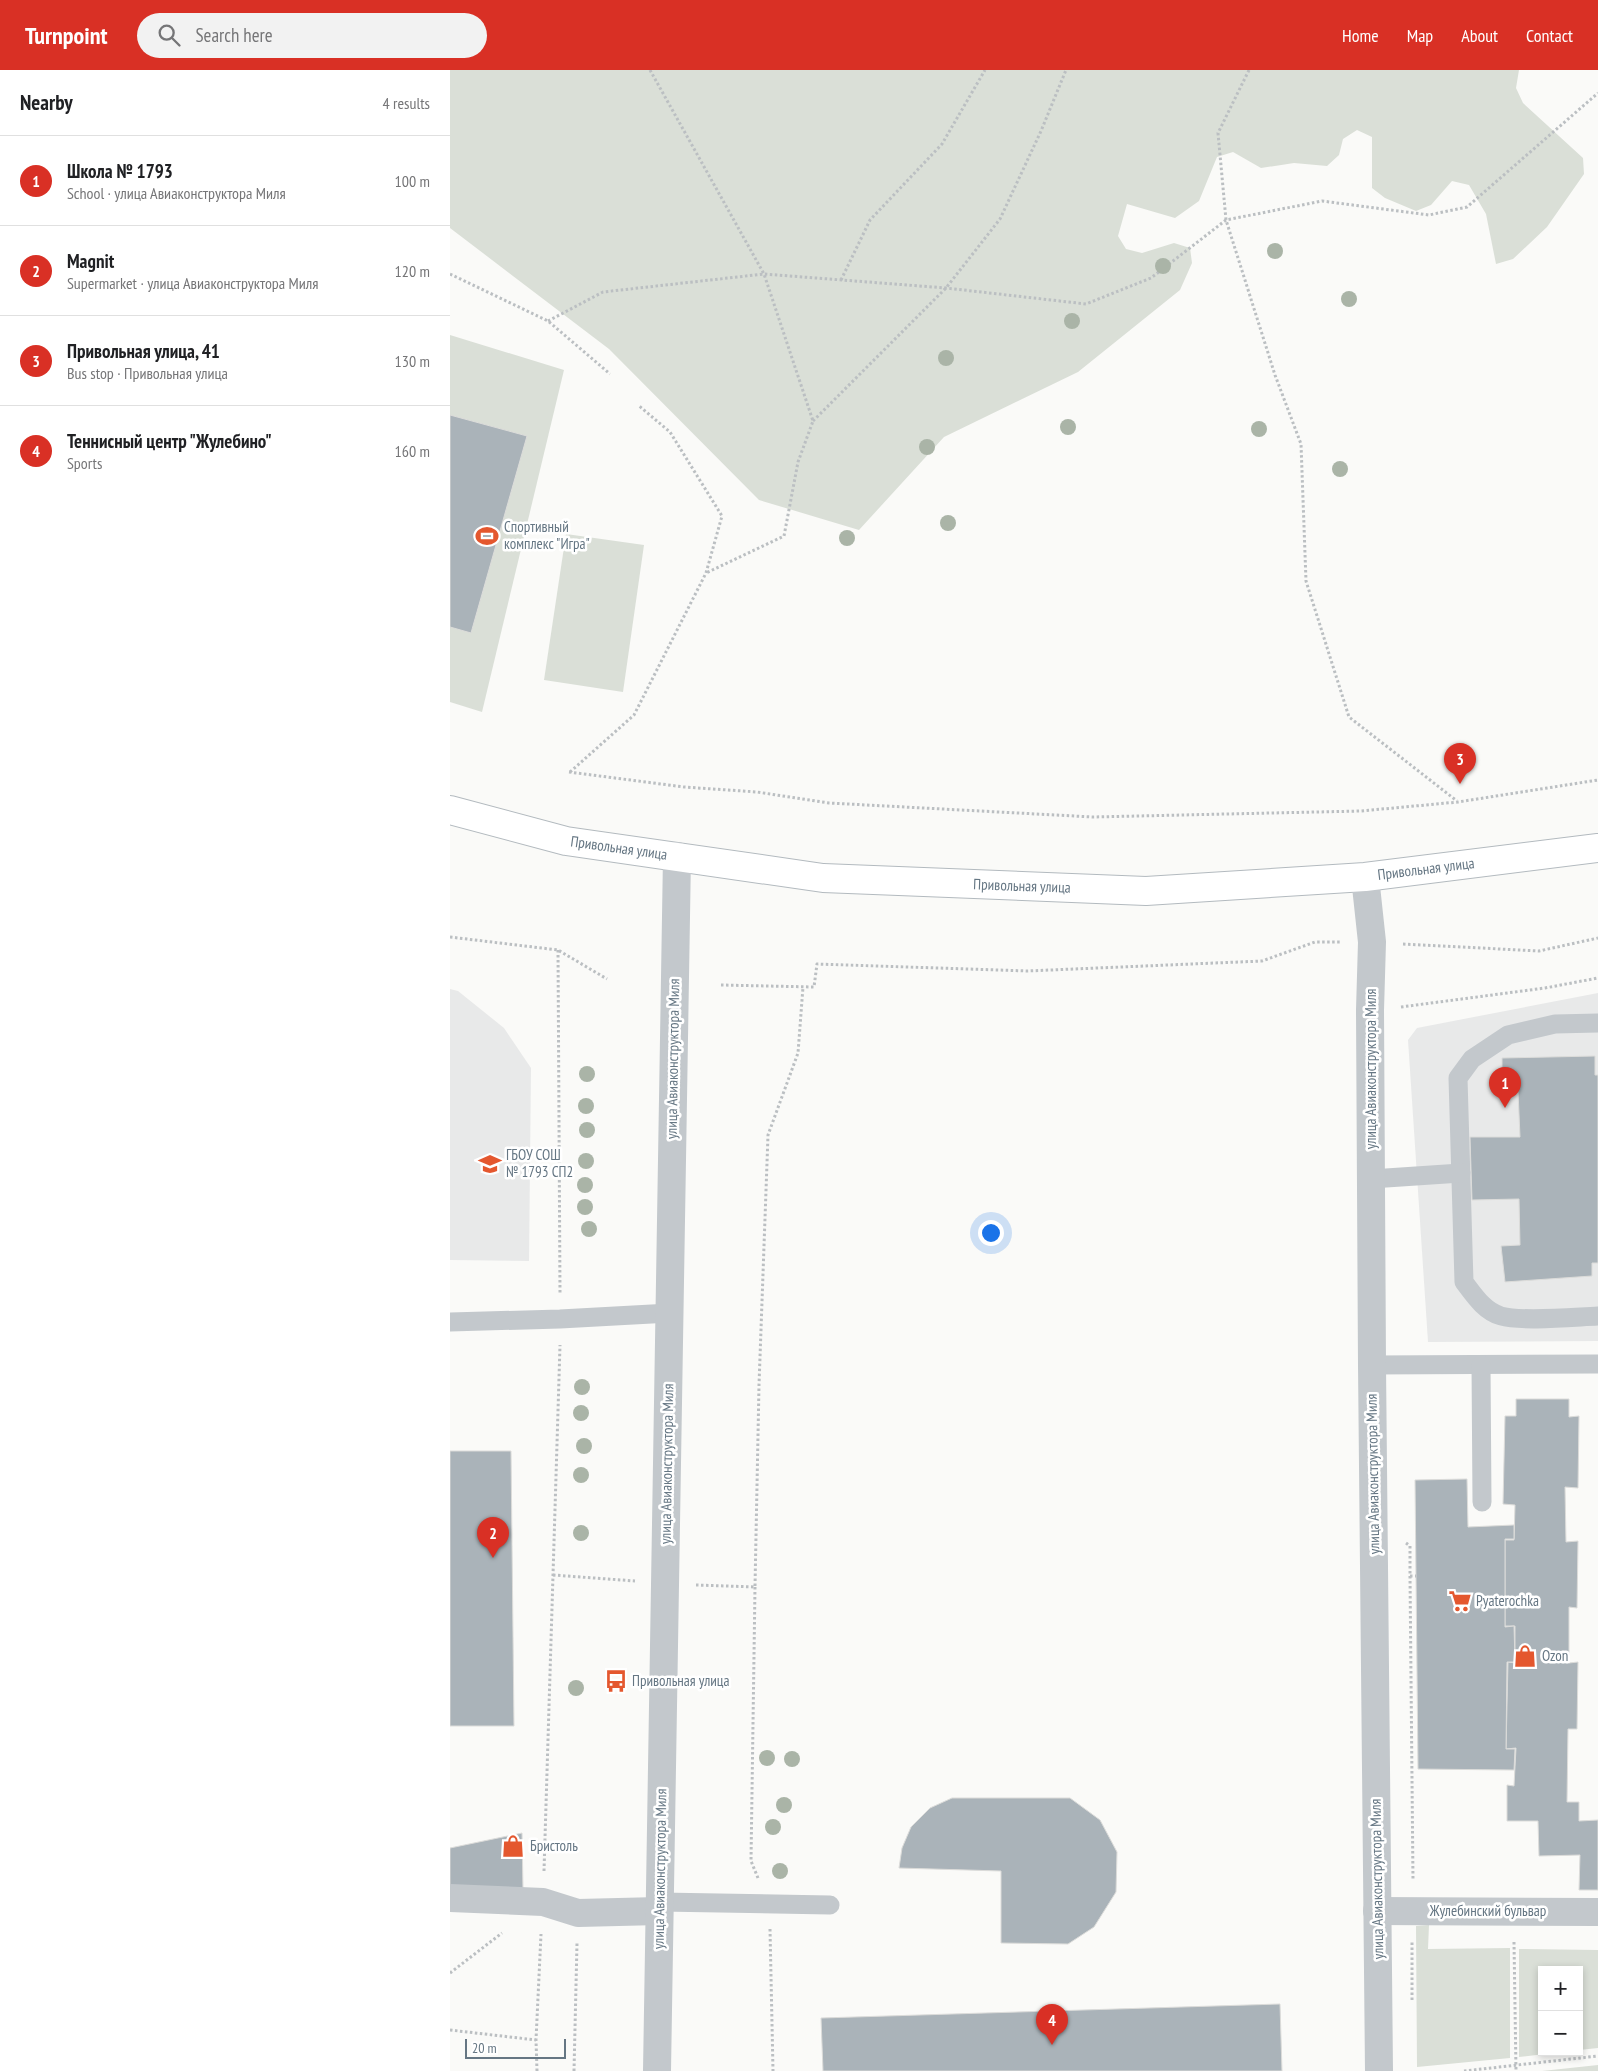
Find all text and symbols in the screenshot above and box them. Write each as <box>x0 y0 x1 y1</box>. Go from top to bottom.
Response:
search box <box>137 13 487 58</box>
text: Turnpoint <box>25 20 107 51</box>
icon: search <box>155 21 183 49</box>
text: Search here <box>195 23 273 47</box>
text: Home <box>1342 24 1379 47</box>
text: Map <box>1407 24 1433 47</box>
text: About <box>1461 24 1498 47</box>
text: Contact <box>1526 24 1573 47</box>
text: Nearby <box>20 89 73 116</box>
text: 4 results <box>383 93 430 113</box>
text: Школа № 1793 <box>67 159 173 183</box>
text: 1 <box>32 171 40 191</box>
text: 100 m <box>395 171 430 191</box>
text: School · улица Авиаконструктора Миля <box>67 183 286 203</box>
text: Magnit <box>67 249 114 273</box>
text: 2 <box>32 261 40 281</box>
text: 120 m <box>395 261 430 281</box>
text: Supermarket · улица Авиаконструктора Миля <box>67 273 319 293</box>
text: Привольная улица, 41 <box>67 339 220 363</box>
text: 3 <box>32 351 40 371</box>
text: 130 m <box>395 351 430 371</box>
text: Bus stop · Привольная улица <box>67 363 228 383</box>
text: Теннисный центр "Жулебино" <box>67 429 272 453</box>
text: 4 <box>32 441 40 461</box>
text: 160 m <box>395 441 430 461</box>
text: Sports <box>67 453 102 473</box>
place label: Спортивный комплекс "Игра" <box>504 517 590 553</box>
sports icon: Спортивный комплекс "Игра" <box>474 523 500 549</box>
pin: 3 <box>1444 743 1476 784</box>
street label: Привольная улица <box>569 831 669 864</box>
street label: Привольная улица <box>1376 853 1475 884</box>
street label: Привольная улица <box>973 874 1071 897</box>
street label: улица Авиаконструктора Миля <box>662 978 683 1139</box>
street label: улица Авиаконструктора Миля <box>1361 989 1380 1149</box>
pin: 1 <box>1489 1067 1521 1108</box>
place label: ГБОУ СОШ № 1793 СП2 <box>506 1145 573 1181</box>
school or university icon: ГБОУ СОШ № 1793 СП2 <box>477 1151 503 1177</box>
your location <box>978 1220 1004 1246</box>
street label: улица Авиаконструктора Миля <box>656 1383 677 1544</box>
street label: улица Авиаконструктора Миля <box>1362 1393 1383 1554</box>
pin: 2 <box>477 1517 509 1558</box>
supermarket icon: Pyaterochka <box>1447 1588 1473 1614</box>
place label: Pyaterochka <box>1476 1591 1539 1610</box>
shop icon: Ozon <box>1512 1643 1538 1669</box>
place label: Ozon <box>1542 1646 1568 1665</box>
bus stop icon: Привольная улица <box>603 1668 629 1694</box>
place label: Привольная улица <box>632 1671 729 1690</box>
street label: улица Авиаконструктора Миля <box>649 1788 670 1949</box>
street label: улица Авиаконструктора Миля <box>1366 1798 1387 1959</box>
shop icon: Бристоль <box>500 1833 526 1859</box>
place label: Бристоль <box>530 1836 578 1855</box>
street label: Жулебинский бульвар <box>1429 1901 1546 1920</box>
map controls <box>1538 1966 1583 2056</box>
button: + <box>1538 1966 1583 2011</box>
pin: 4 <box>1036 2004 1068 2045</box>
button: − <box>1538 2011 1583 2056</box>
scale bar <box>465 2036 566 2059</box>
text: 20 m <box>472 2039 497 2057</box>

